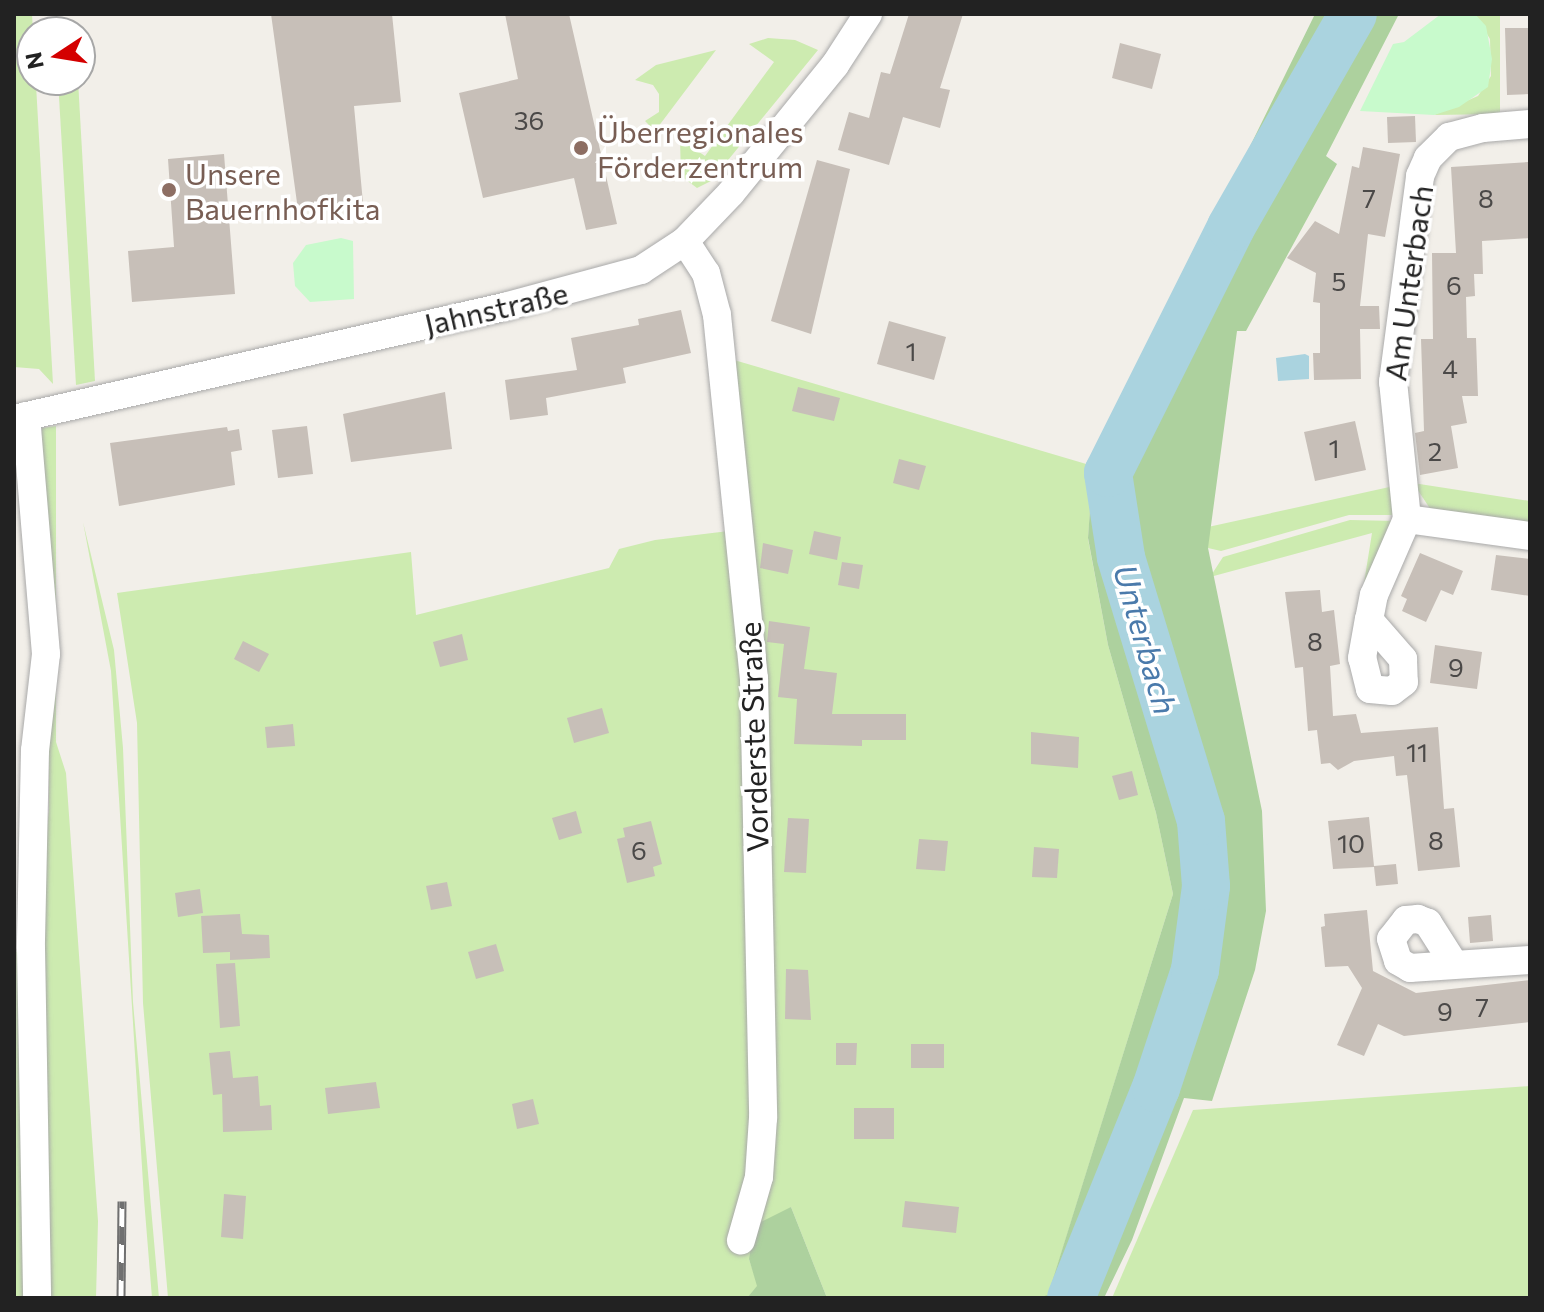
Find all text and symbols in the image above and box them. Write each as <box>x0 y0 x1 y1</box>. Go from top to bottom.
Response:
north arrow <box>16 16 96 96</box>
text: N <box>19 50 49 72</box>
house number: 36 <box>514 104 544 136</box>
place label: Überregionales Förderzentrum <box>597 113 804 184</box>
marker: Überregionales Förderzentrum <box>572 139 590 157</box>
place label: Unsere Bauernhofkita <box>185 155 381 226</box>
marker: Unsere Bauernhofkita <box>160 181 178 199</box>
house number: 7 <box>1362 182 1376 214</box>
house number: 8 <box>1478 182 1494 214</box>
street label: Am Unterbach <box>1376 183 1440 383</box>
house number: 5 <box>1332 265 1346 297</box>
house number: 6 <box>1446 269 1462 301</box>
street label: Jahnstraße <box>421 274 571 342</box>
house number: 1 <box>905 335 917 367</box>
house number: 4 <box>1442 352 1458 384</box>
house number: 1 <box>1328 432 1340 464</box>
house number: 2 <box>1428 435 1442 467</box>
water label: Unterbach <box>1106 560 1186 718</box>
street label: Vorderste Straße <box>731 621 775 853</box>
house number: 8 <box>1307 625 1323 657</box>
house number: 9 <box>1448 651 1464 683</box>
house number: 11 <box>1406 736 1428 768</box>
house number: 8 <box>1428 824 1444 856</box>
house number: 10 <box>1337 827 1365 859</box>
house number: 6 <box>631 834 647 866</box>
house number: 7 <box>1475 991 1489 1023</box>
house number: 9 <box>1437 995 1453 1027</box>

